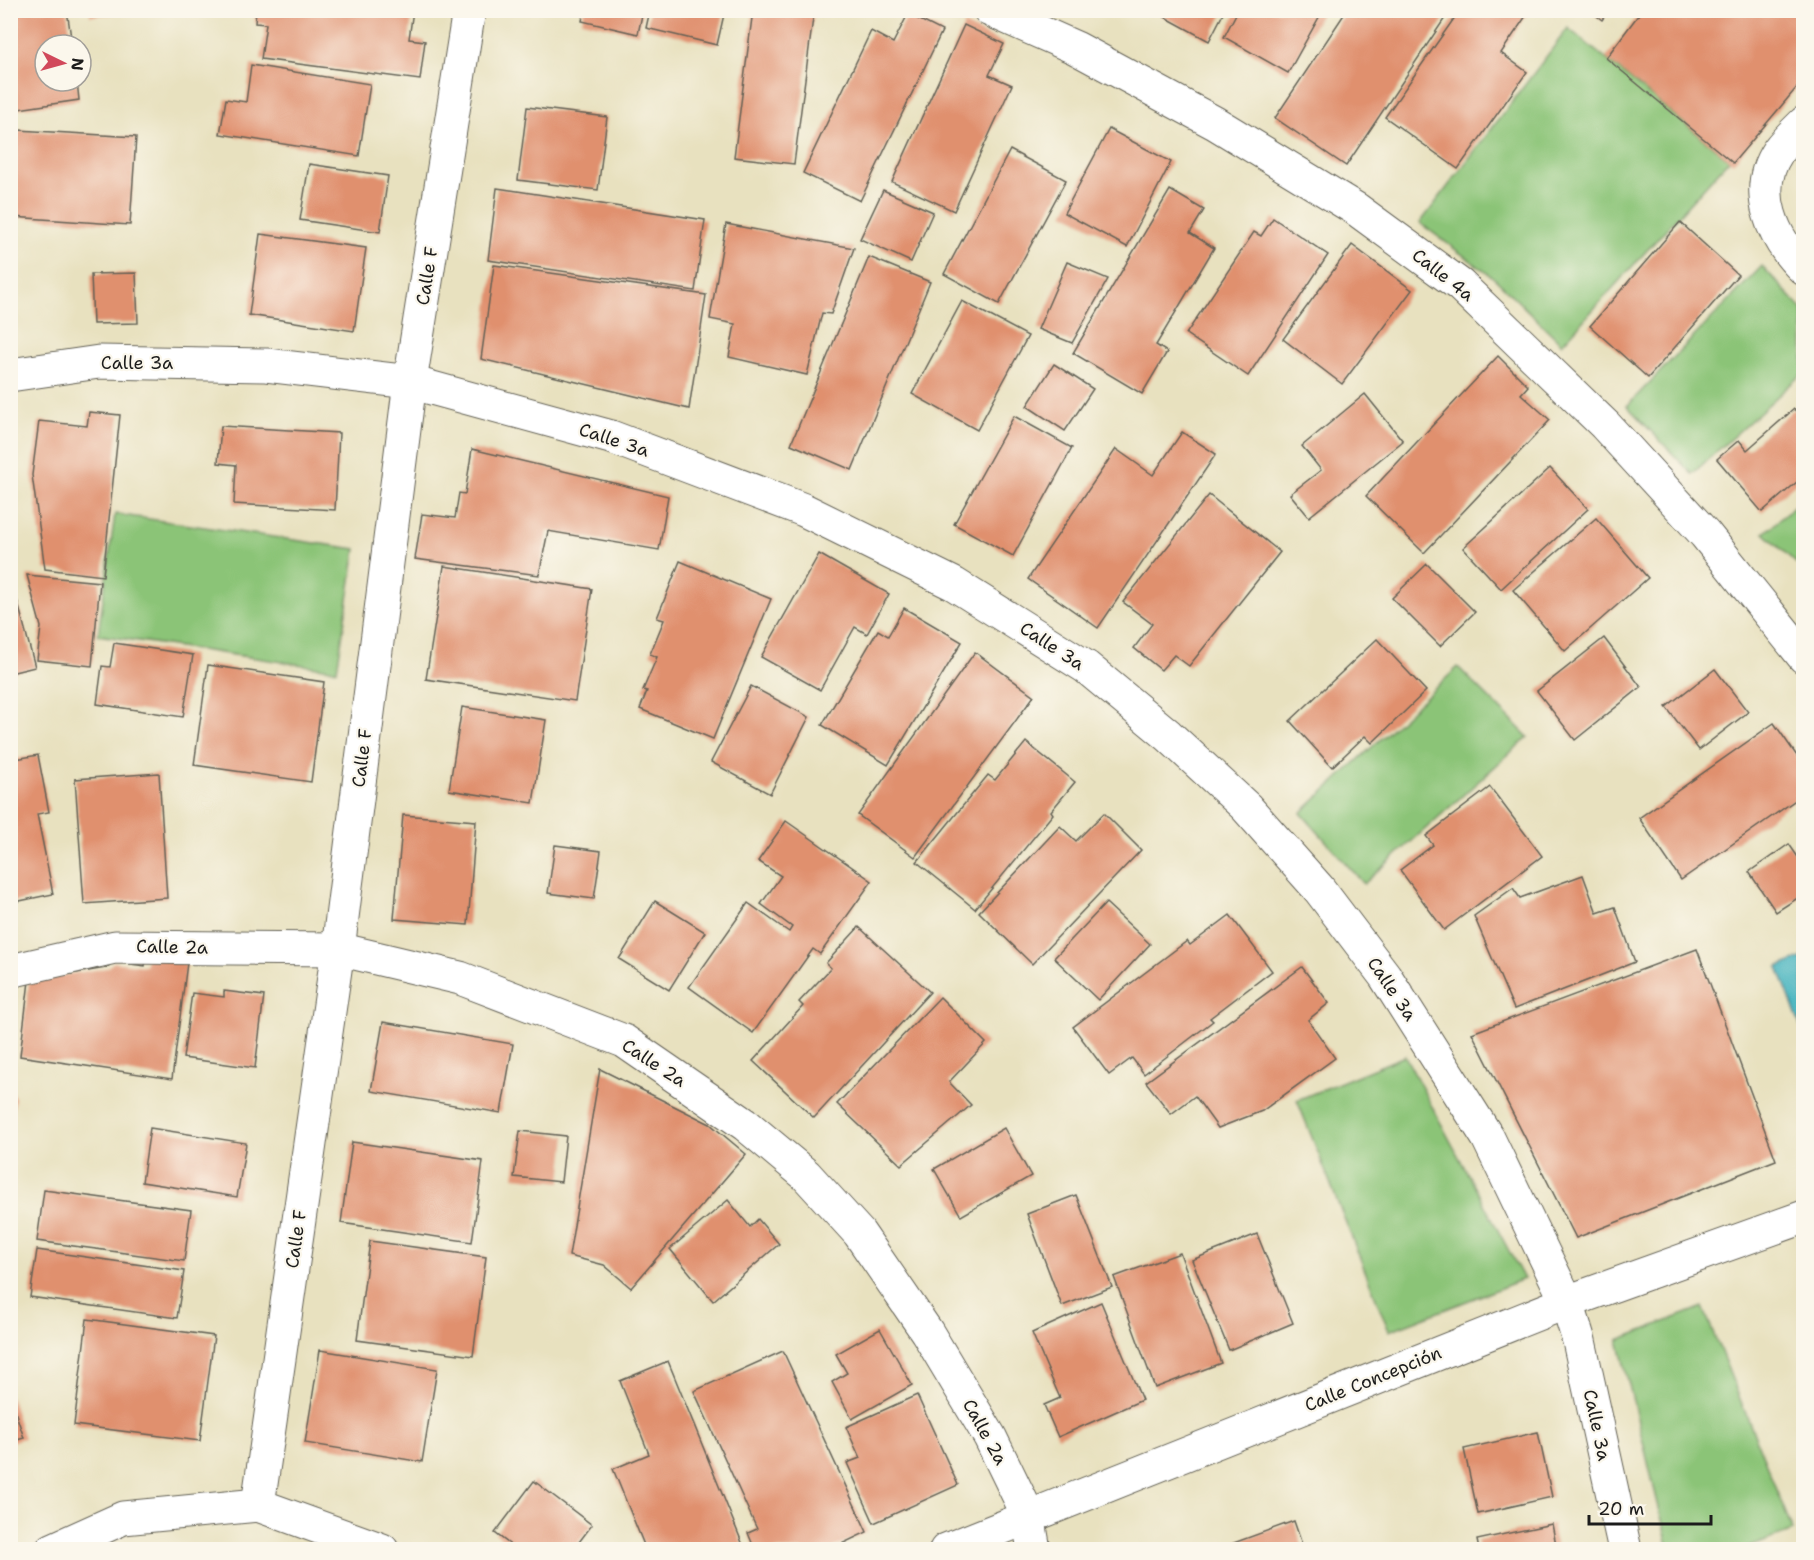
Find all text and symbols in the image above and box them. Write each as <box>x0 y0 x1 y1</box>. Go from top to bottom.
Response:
north arrow <box>33 33 93 93</box>
text: N <box>66 57 88 71</box>
street label: Calle 4a <box>1407 243 1479 307</box>
street label: Calle F <box>411 245 443 307</box>
street label: Calle 3a <box>101 351 173 375</box>
street label: Calle 3a <box>576 417 652 463</box>
street label: Calle 3a <box>1015 616 1089 676</box>
street label: Calle F <box>346 727 378 789</box>
street label: Calle 2a <box>136 934 208 960</box>
street label: Calle 3a <box>1362 952 1422 1026</box>
street label: Calle 2a <box>617 1033 691 1093</box>
street label: Calle F <box>280 1208 312 1270</box>
street label: Calle Concepción <box>1301 1341 1445 1417</box>
street label: Calle 3a <box>1578 1387 1616 1463</box>
street label: Calle 2a <box>957 1395 1013 1469</box>
scale bar <box>1589 1488 1710 1526</box>
text: 20 m <box>1598 1497 1644 1521</box>

